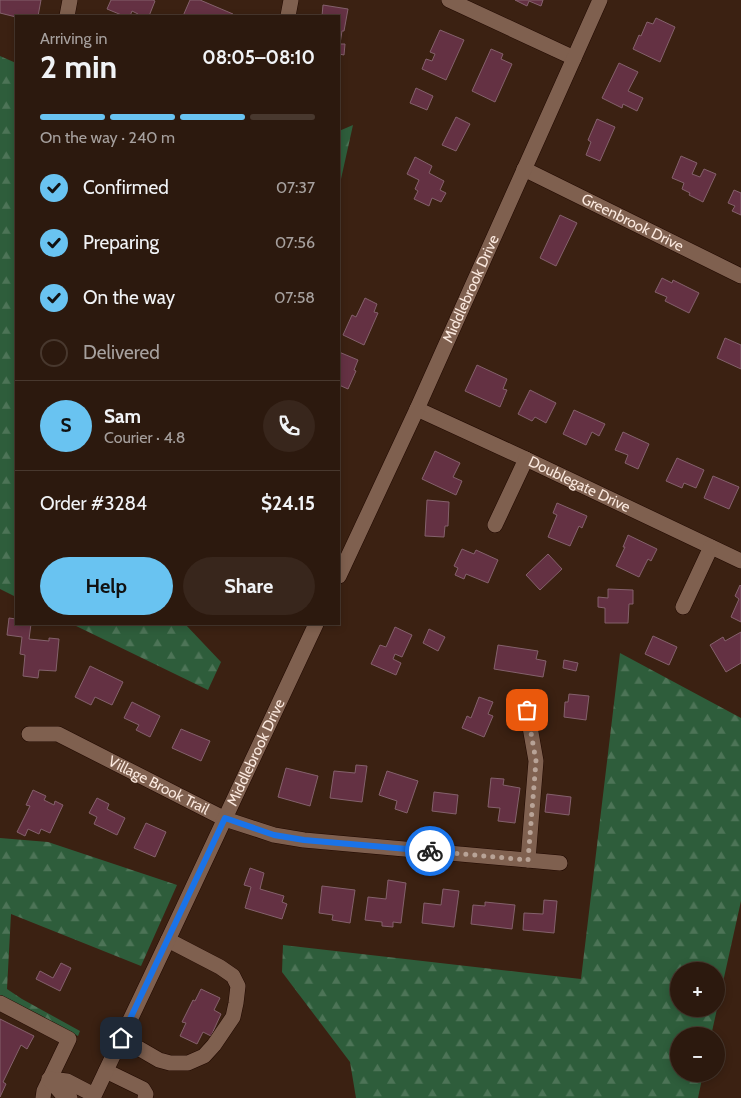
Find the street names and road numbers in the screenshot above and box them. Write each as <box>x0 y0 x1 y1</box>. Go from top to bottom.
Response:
street label: Greenbrook Drive <box>579 190 687 255</box>
street label: Middlebrook Drive <box>439 232 503 346</box>
street label: Doublegate Drive <box>525 452 634 516</box>
street label: Middlebrook Drive <box>223 696 289 809</box>
street label: Village Brook Trail <box>105 752 213 819</box>

